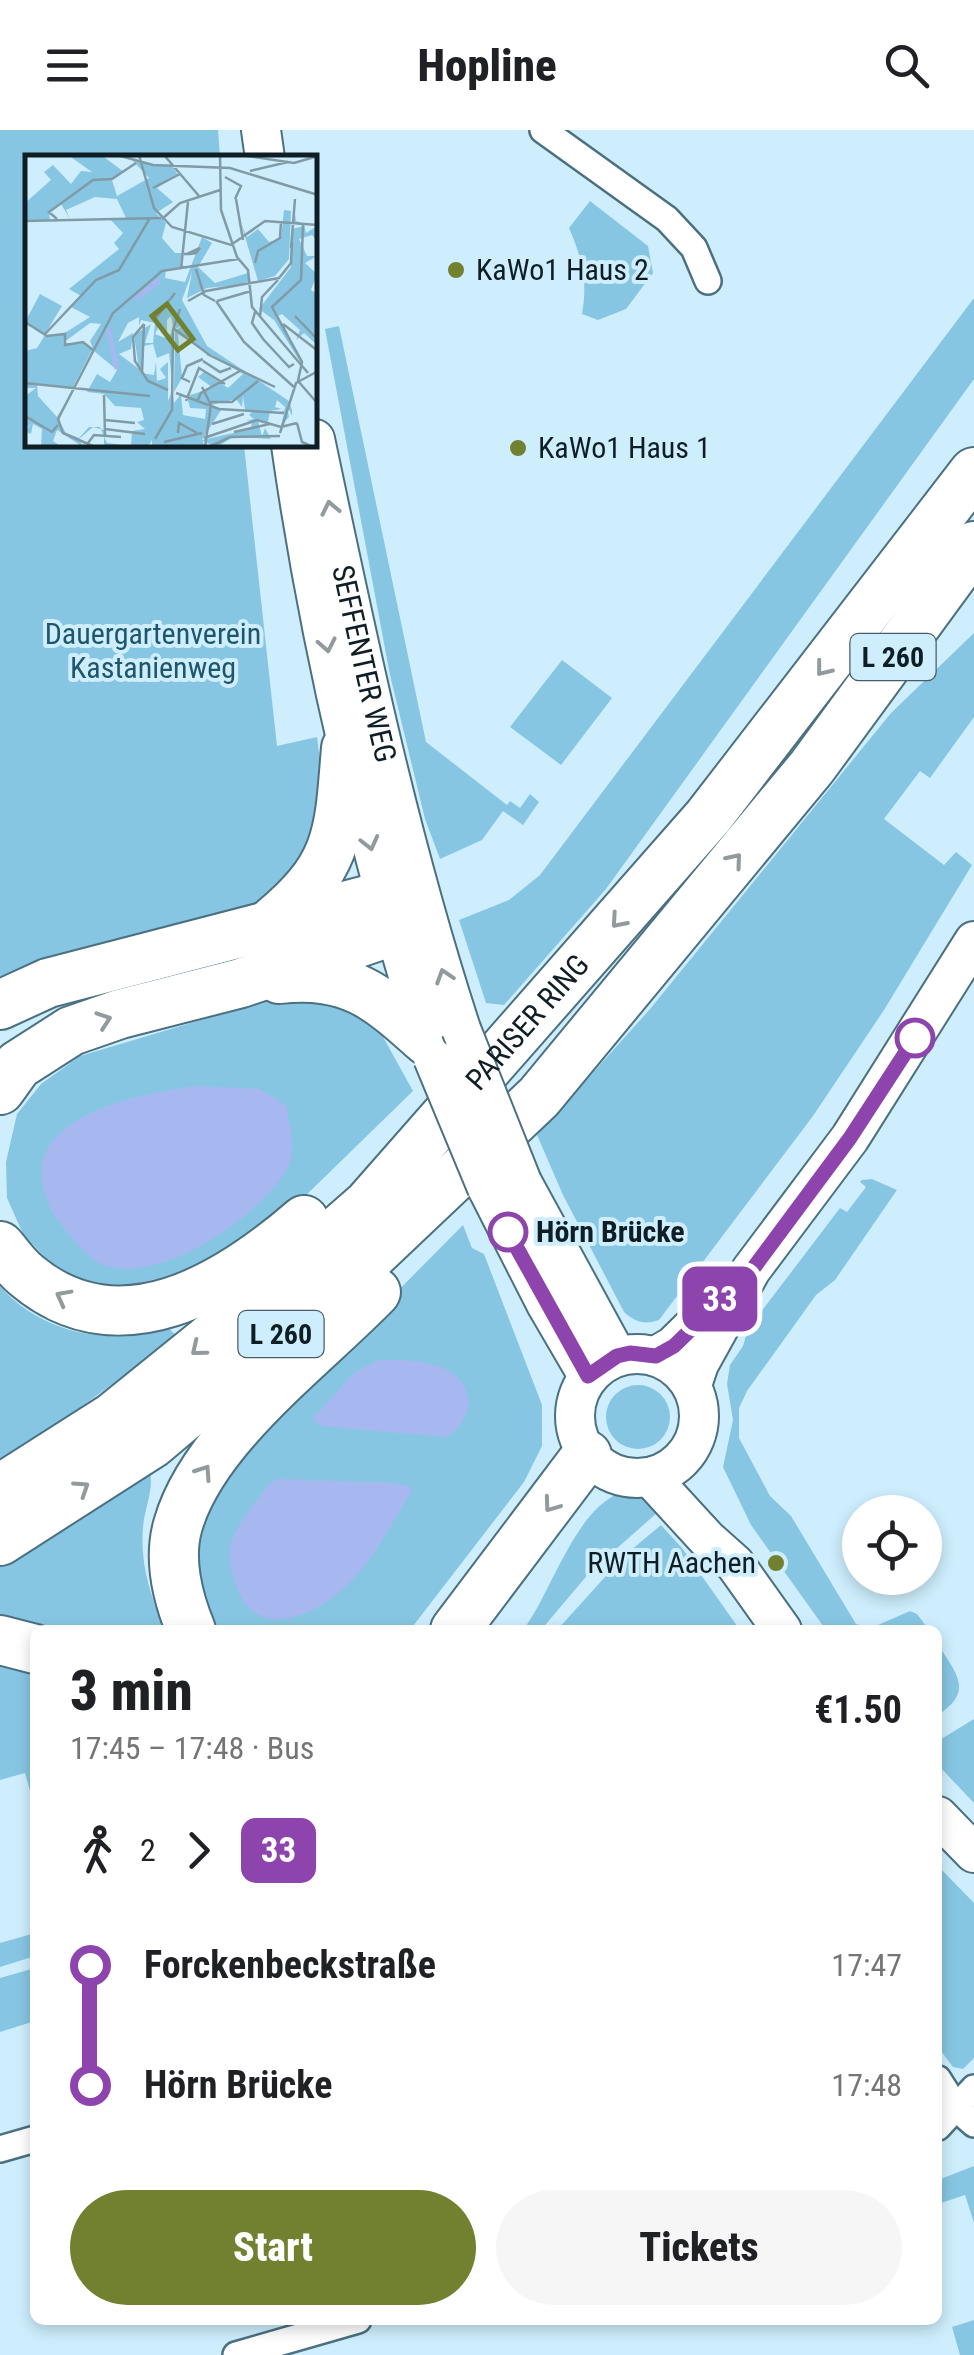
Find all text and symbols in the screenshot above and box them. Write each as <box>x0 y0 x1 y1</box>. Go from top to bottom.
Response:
icon: menu <box>40 38 95 93</box>
icon: search <box>879 38 934 93</box>
text: Hopline <box>417 39 557 92</box>
inset map <box>25 155 318 448</box>
place label: KaWo1 Haus 2 <box>476 252 649 287</box>
marker: KaWo1 Haus 2 <box>445 259 467 281</box>
place label: KaWo1 Haus 1 <box>538 430 711 465</box>
marker: KaWo1 Haus 1 <box>507 437 529 459</box>
one-way arrow <box>320 500 341 517</box>
street label: SEFFENTER WEG <box>325 562 404 766</box>
park label: Dauergartenverein Kastanienweg <box>45 616 261 685</box>
road number: L 260 <box>850 634 936 680</box>
one-way arrow <box>316 637 337 653</box>
one-way arrow <box>818 658 835 676</box>
one-way arrow <box>358 834 379 851</box>
one-way arrow <box>723 854 741 872</box>
one-way arrow <box>611 909 629 927</box>
street label: PARISER RING <box>458 947 596 1097</box>
one-way arrow <box>435 968 455 985</box>
one-way arrow <box>94 1011 111 1032</box>
unlabelled marker <box>896 1019 934 1057</box>
marker: Hörn Brücke <box>489 1213 527 1251</box>
place label: Hörn Brücke <box>536 1214 685 1249</box>
line badge: 33 <box>675 1266 765 1332</box>
text: 33 <box>702 1279 738 1320</box>
one-way arrow <box>56 1289 74 1309</box>
road number: L 260 <box>238 1311 324 1357</box>
one-way arrow <box>191 1337 209 1355</box>
one-way arrow <box>192 1464 210 1483</box>
one-way arrow <box>71 1482 89 1501</box>
one-way arrow <box>545 1494 562 1512</box>
map controls <box>842 1495 942 1595</box>
button: locate <box>842 1495 942 1595</box>
place label: RWTH Aachen <box>587 1545 756 1580</box>
marker: RWTH Aachen <box>765 1552 787 1574</box>
text: 3 min <box>70 1659 193 1723</box>
text: €1.50 <box>814 1688 902 1732</box>
text: 17:45 – 17:48 · Bus <box>70 1729 314 1767</box>
icon: walk <box>70 1823 125 1878</box>
icon: forward <box>171 1823 226 1878</box>
text: 33 <box>261 1830 296 1871</box>
text: 2 <box>140 1831 156 1869</box>
text: Forckenbeckstraße <box>144 1943 436 1987</box>
text: 17:47 <box>831 1946 902 1984</box>
text: Hörn Brücke <box>144 2063 332 2107</box>
text: 17:48 <box>831 2066 902 2104</box>
button: Start <box>70 2190 476 2305</box>
button: Tickets <box>496 2190 902 2305</box>

